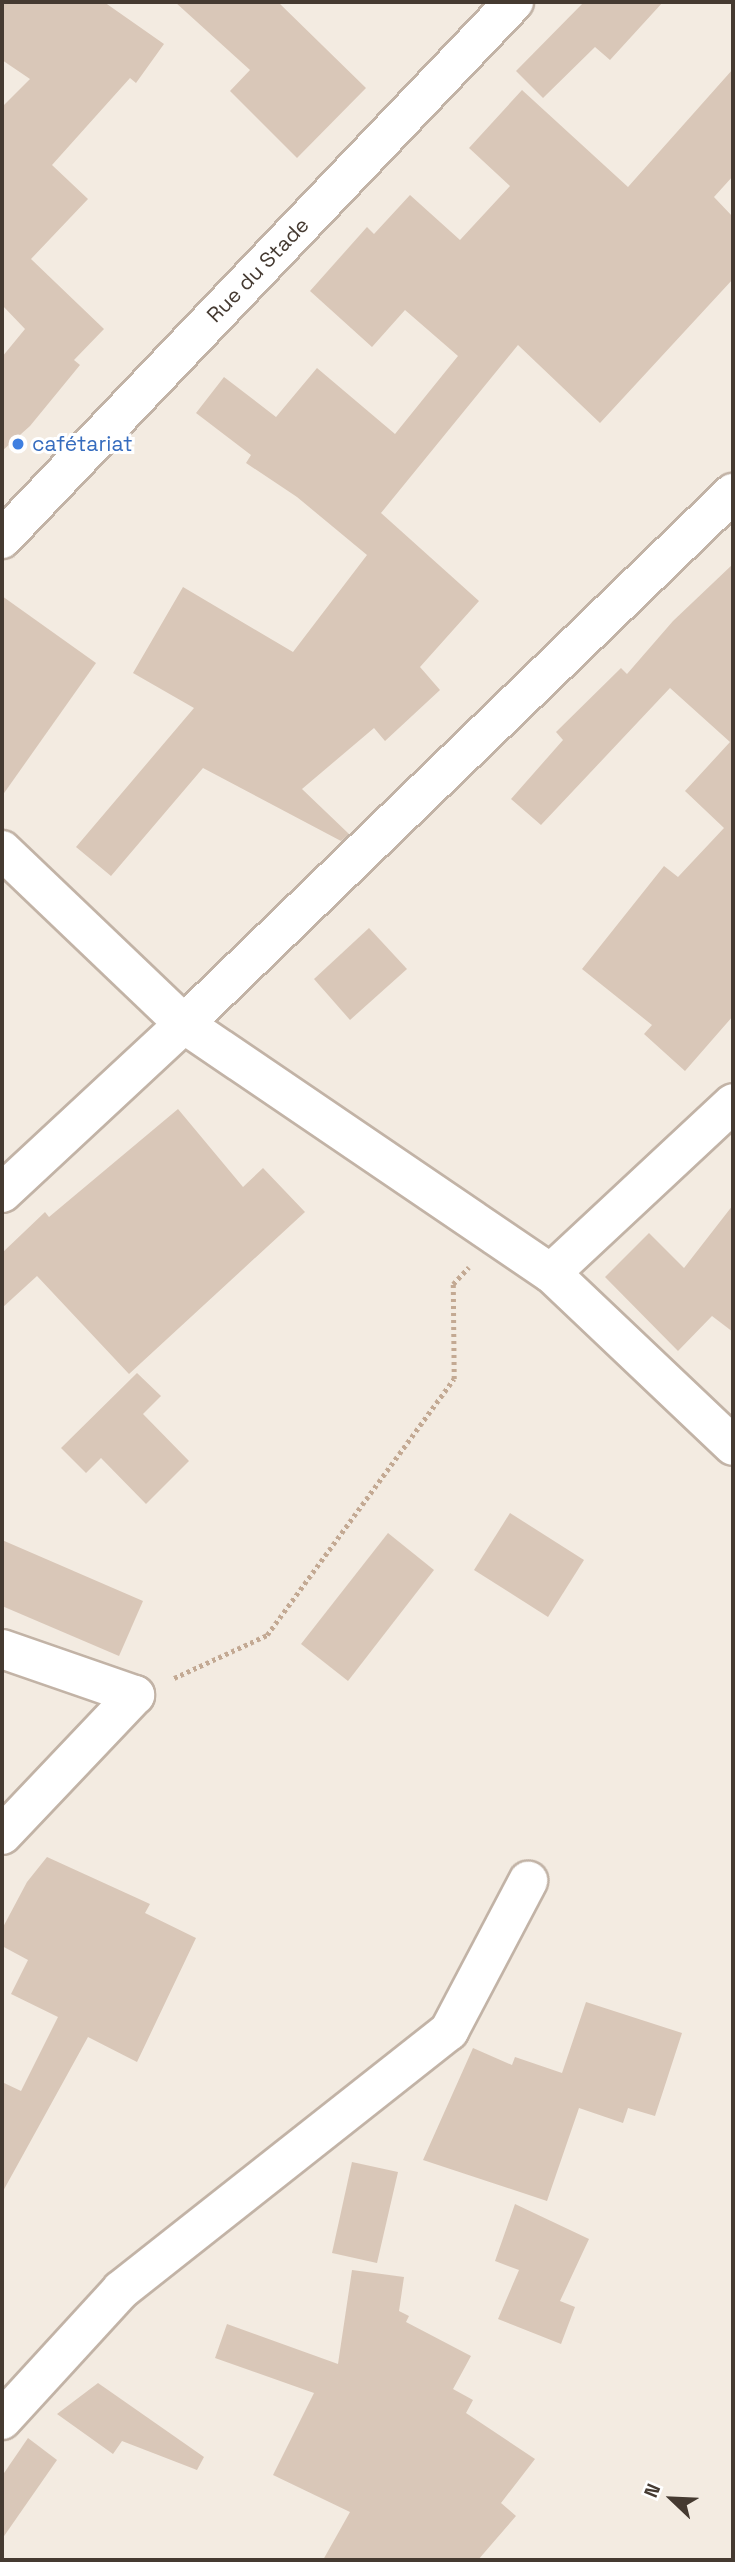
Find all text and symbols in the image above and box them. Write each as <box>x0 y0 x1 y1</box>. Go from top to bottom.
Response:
street label: Rue du Stade <box>202 212 314 328</box>
place label: cafétariat <box>32 431 133 457</box>
marker: cafétariat <box>10 436 26 452</box>
north arrow <box>637 2464 707 2534</box>
text: N <box>638 2480 666 2501</box>

